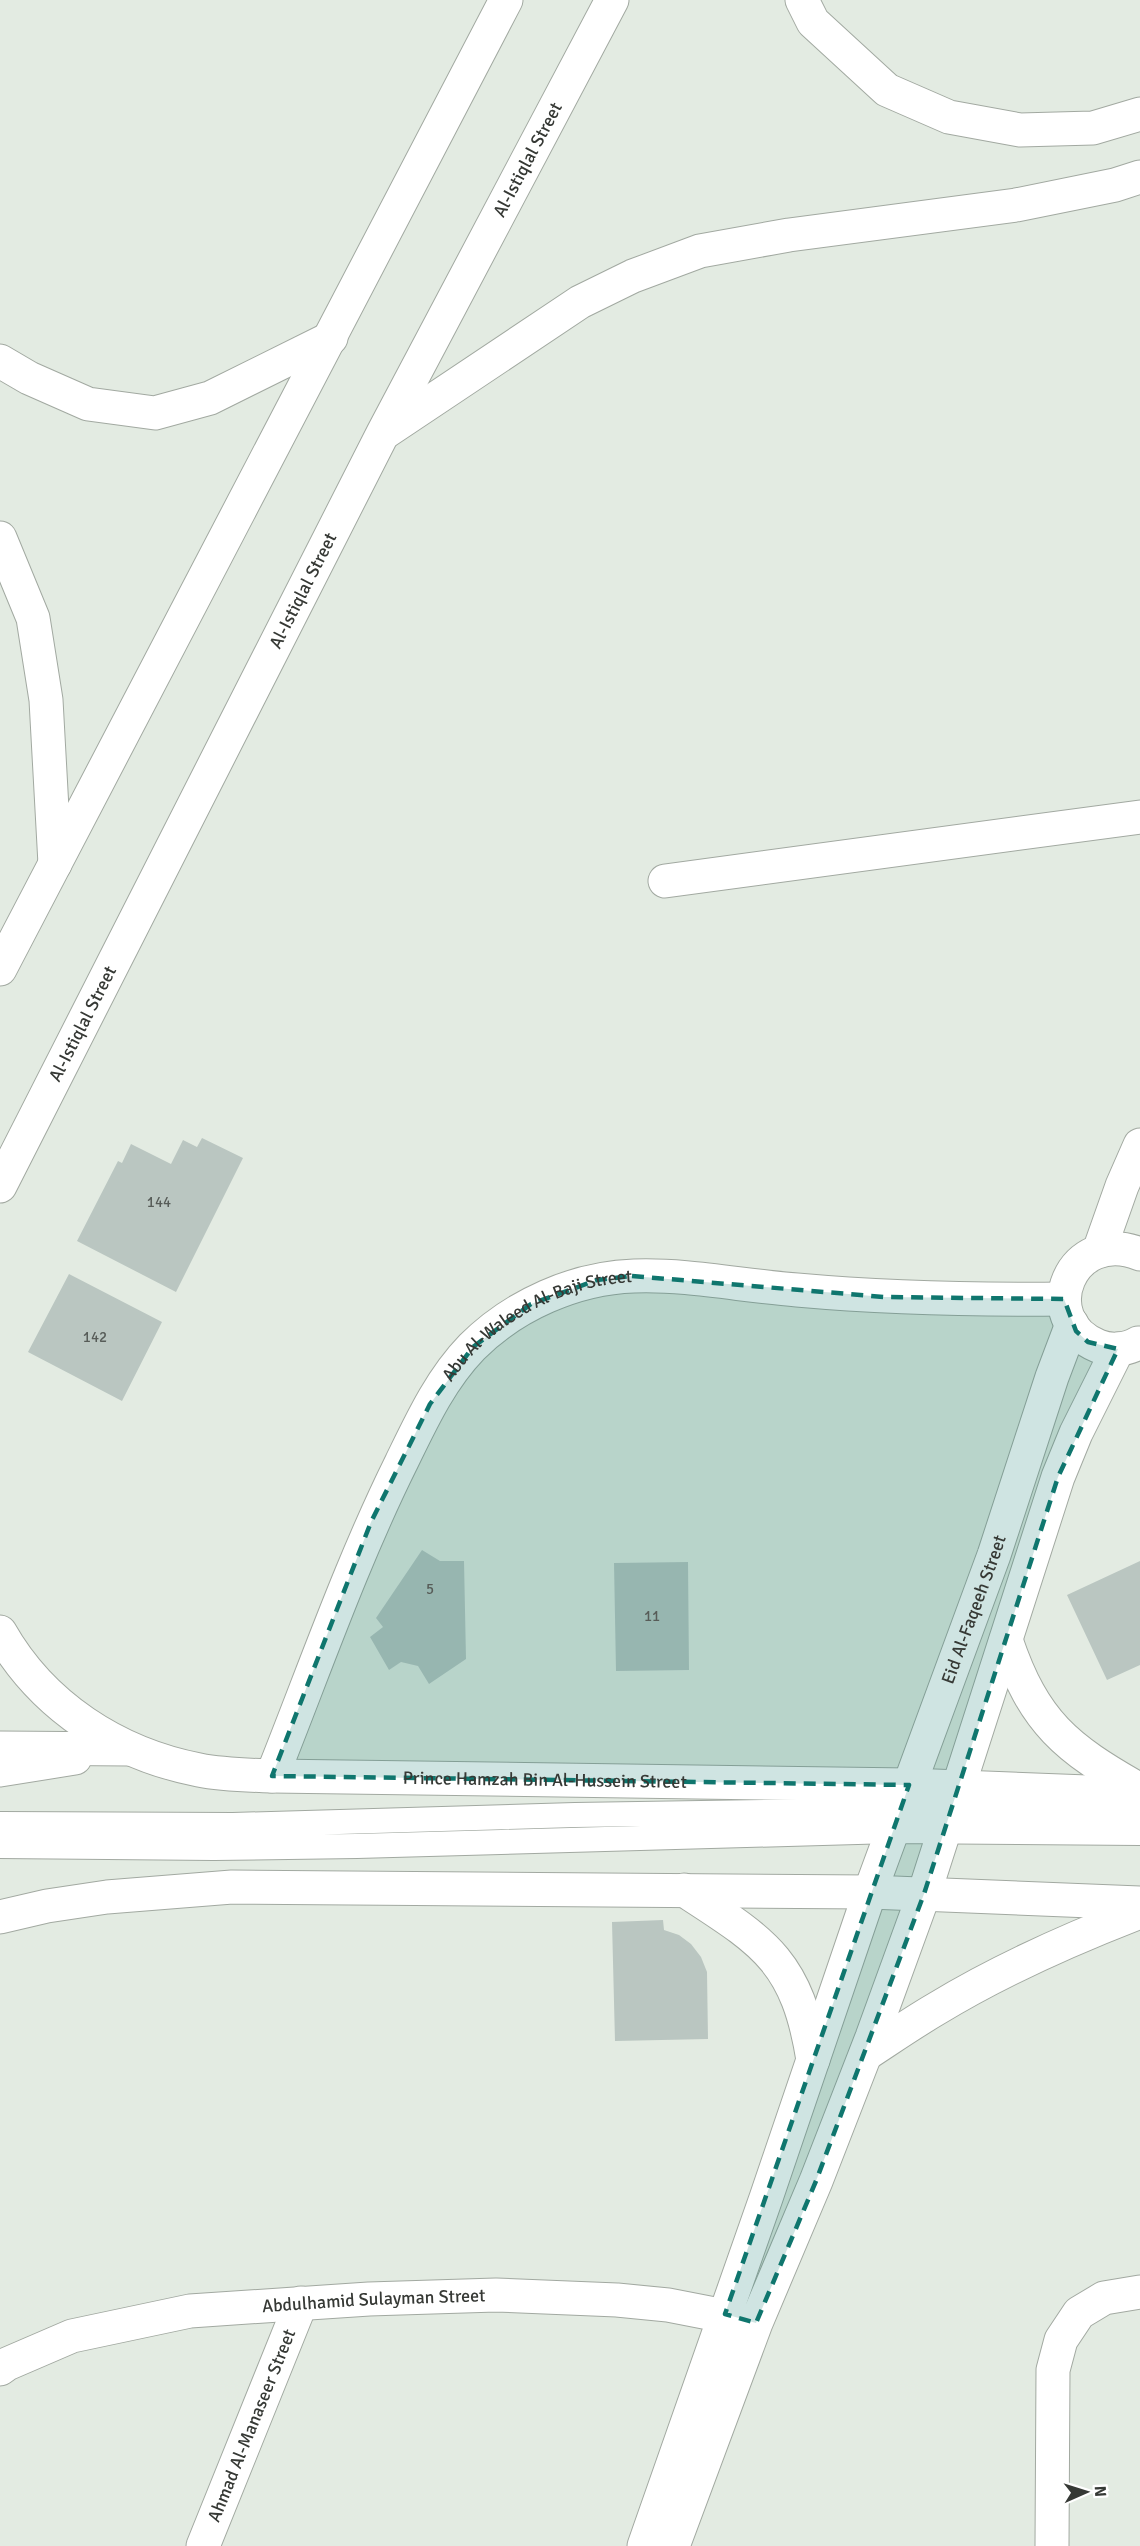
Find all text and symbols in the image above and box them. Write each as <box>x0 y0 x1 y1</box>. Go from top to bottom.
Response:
street label: Al-Istiqlal Street <box>488 98 567 221</box>
street label: Al-Istiqlal Street <box>264 529 341 652</box>
street label: Al-Istiqlal Street <box>44 962 121 1085</box>
house number: 144 <box>147 1193 171 1211</box>
street label: Abu Al-Waleed Al-Baji Street <box>437 1265 633 1386</box>
house number: 142 <box>83 1328 107 1346</box>
street label: Eid Al-Faqeeh Street <box>937 1532 1011 1687</box>
house number: 5 <box>426 1580 434 1598</box>
house number: 11 <box>644 1607 660 1625</box>
street label: Prince Hamzah Bin Al-Hussein Street <box>403 1767 687 1793</box>
street label: Abdulhamid Sulayman Street <box>261 2284 486 2317</box>
street label: Ahmad Al-Manaseer Street <box>203 2326 300 2525</box>
north arrow <box>1056 2462 1116 2522</box>
text: N <box>1090 2485 1110 2497</box>

